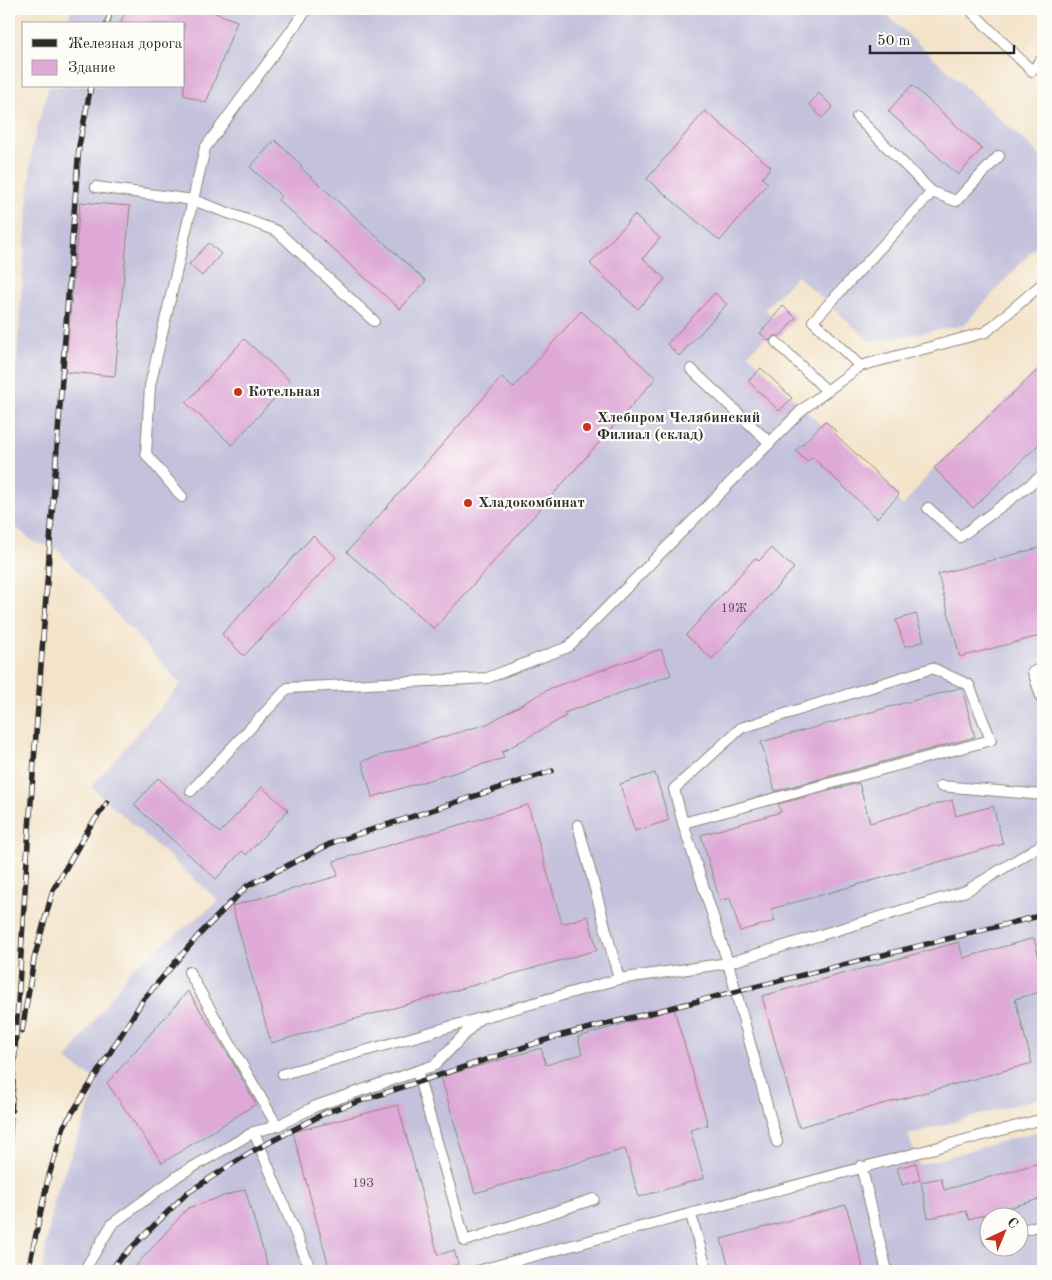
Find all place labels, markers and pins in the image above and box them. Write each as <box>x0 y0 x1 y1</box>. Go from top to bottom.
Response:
place label: Котельная <box>248 385 320 400</box>
marker: Котельная <box>232 386 244 398</box>
place label: Хлебпром Челябинский Филиал (склад) <box>597 411 760 443</box>
marker: Хлебпром Челябинский Филиал (склад) <box>581 421 593 433</box>
place label: Хладокомбинат <box>478 496 585 511</box>
marker: Хладокомбинат <box>462 497 474 509</box>

